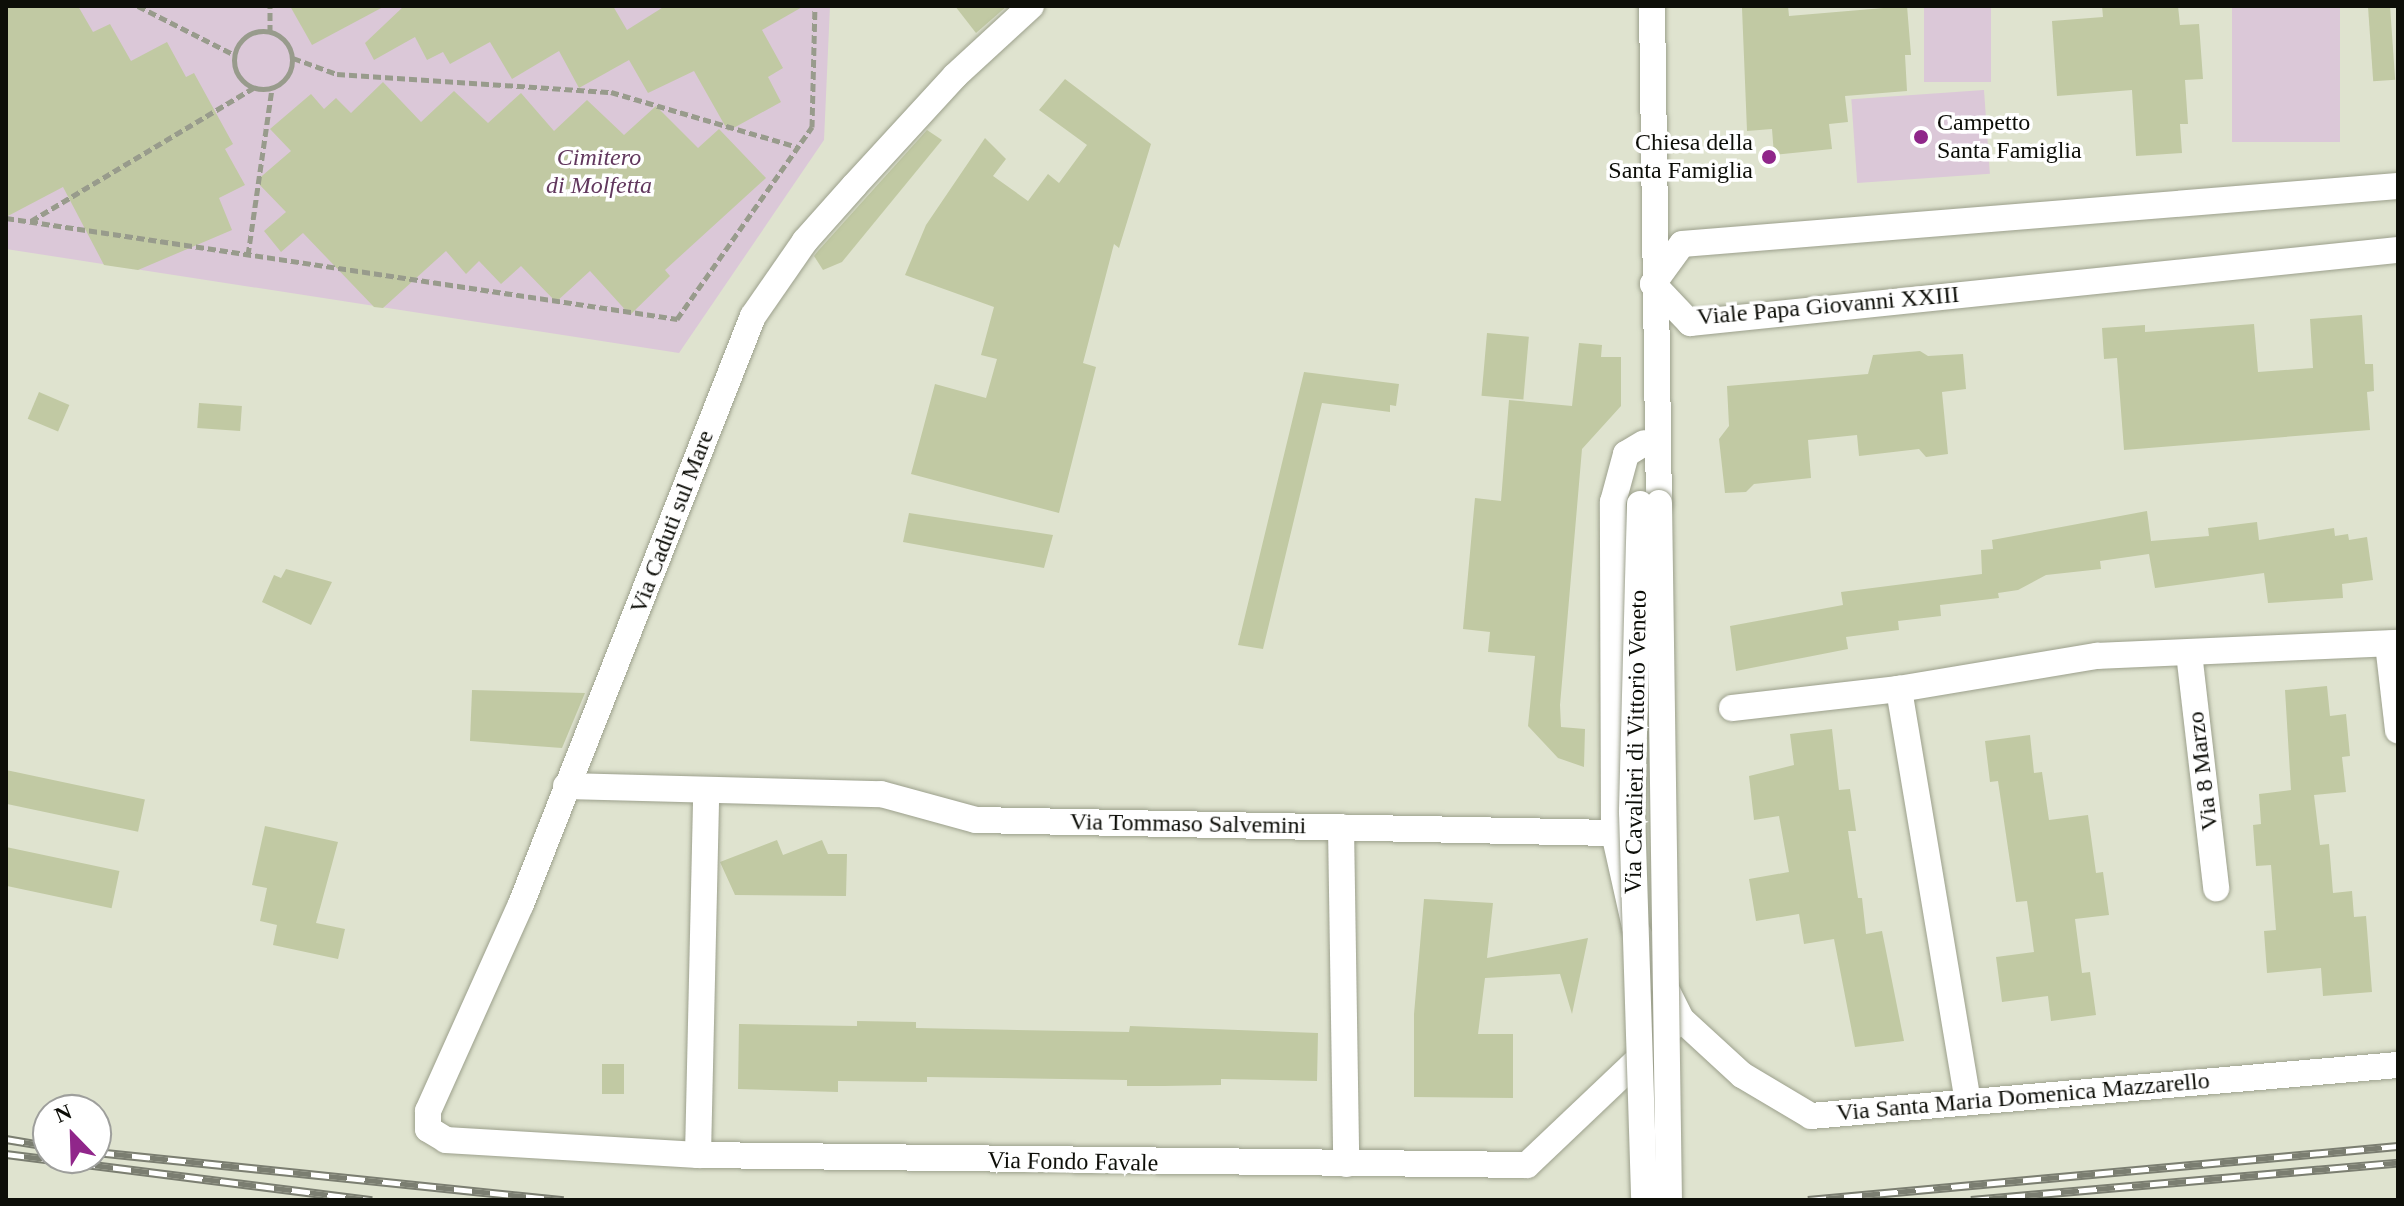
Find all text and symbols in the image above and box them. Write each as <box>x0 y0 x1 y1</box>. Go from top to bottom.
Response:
place label: Campetto Santa Famiglia <box>1937 109 2082 165</box>
marker: Campetto Santa Famiglia <box>1912 128 1930 146</box>
place label: Chiesa della Santa Famiglia <box>1608 129 1753 185</box>
park label: Cimitero di Molfetta <box>546 144 652 200</box>
marker: Chiesa della Santa Famiglia <box>1760 148 1778 166</box>
street label: Viale Papa Giovanni XXIII <box>1696 280 1960 332</box>
street label: Via Caduti sul Mare <box>624 426 720 618</box>
street label: Via Cavalieri di Vittorio Veneto <box>1619 589 1653 895</box>
street label: Via 8 Marzo <box>2181 710 2225 832</box>
street label: Via Tommaso Salvemini <box>1069 808 1307 840</box>
street label: Via Santa Maria Domenica Mazzarello <box>1835 1066 2211 1128</box>
north arrow <box>32 1094 112 1174</box>
text: N <box>51 1099 75 1128</box>
street label: Via Fondo Favale <box>987 1146 1159 1178</box>

